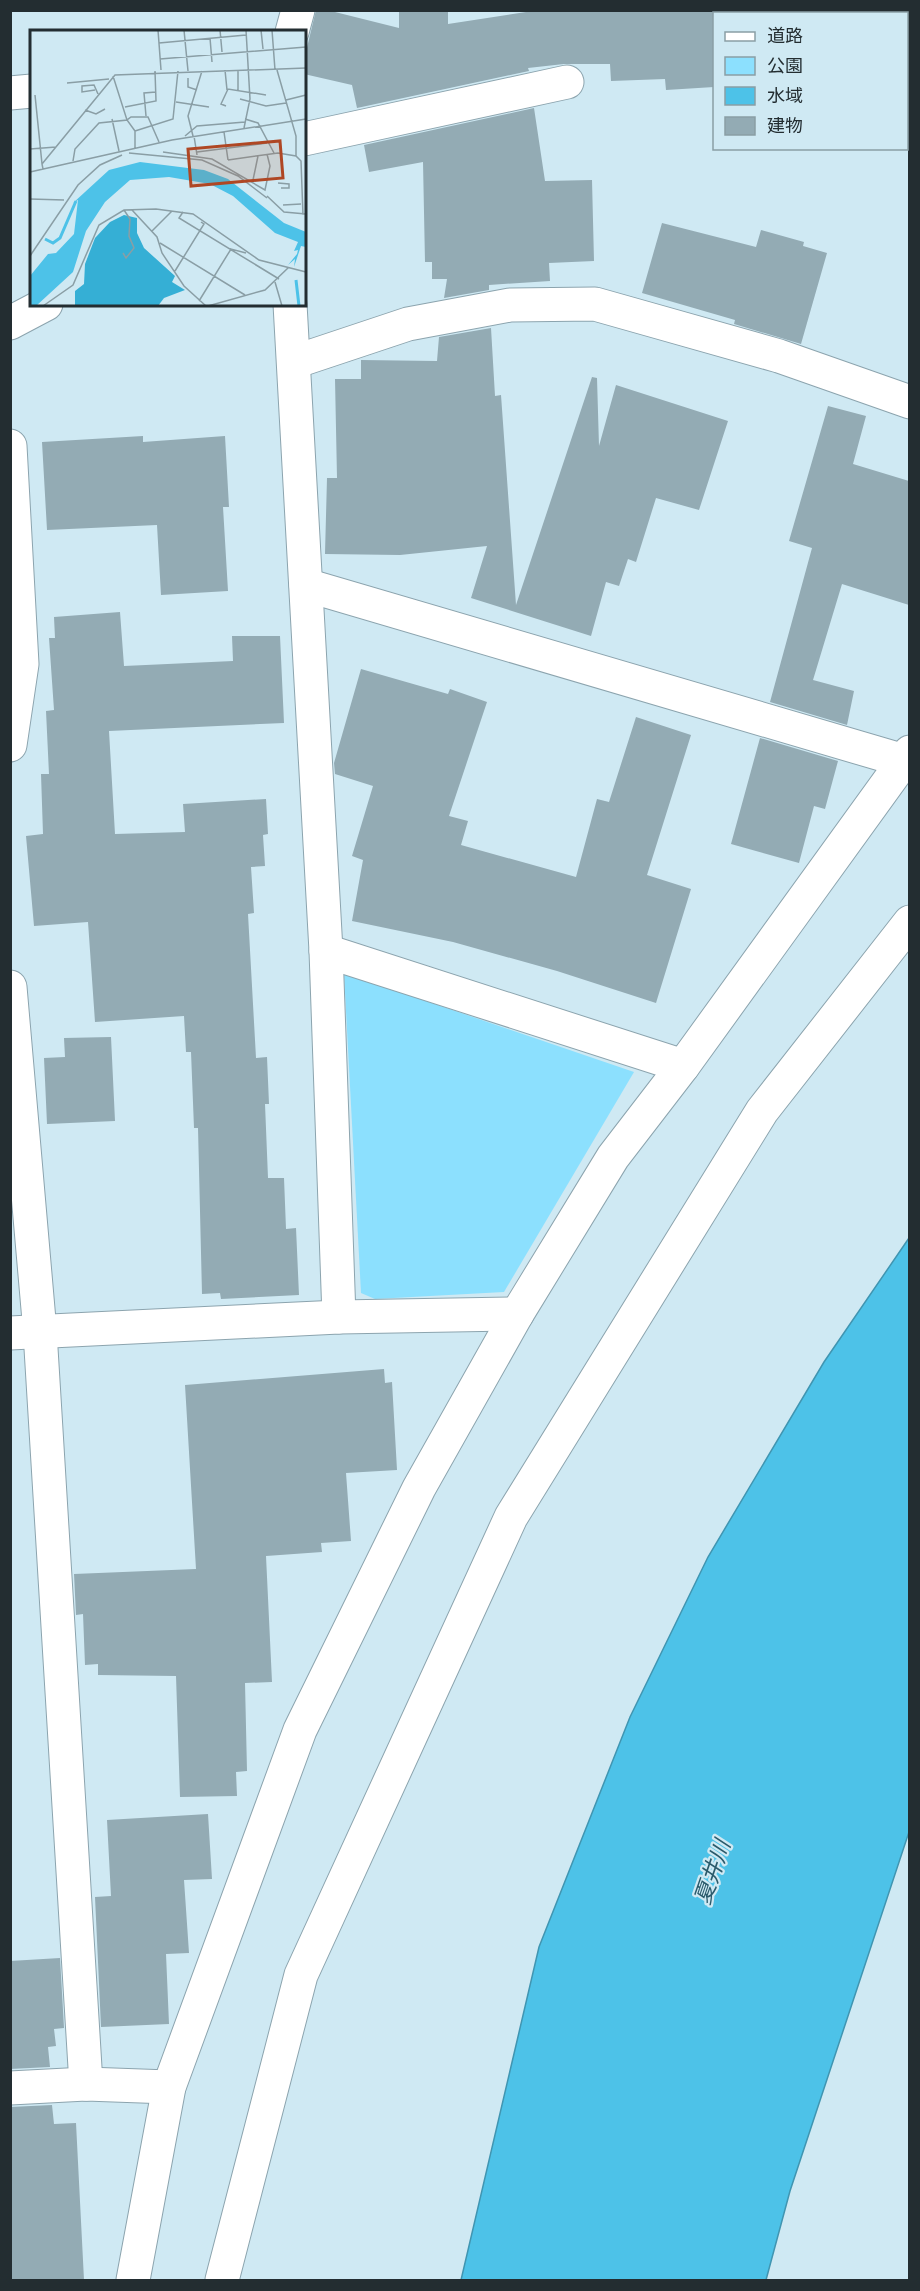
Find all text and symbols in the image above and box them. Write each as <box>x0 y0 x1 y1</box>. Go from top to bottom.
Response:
legend <box>713 12 908 150</box>
text: 道路 <box>767 25 803 46</box>
inset map <box>30 30 306 306</box>
text: 公園 <box>767 55 803 76</box>
text: 水域 <box>767 85 803 106</box>
text: 建物 <box>767 115 803 136</box>
water label: 夏井川 <box>689 1835 736 1907</box>

